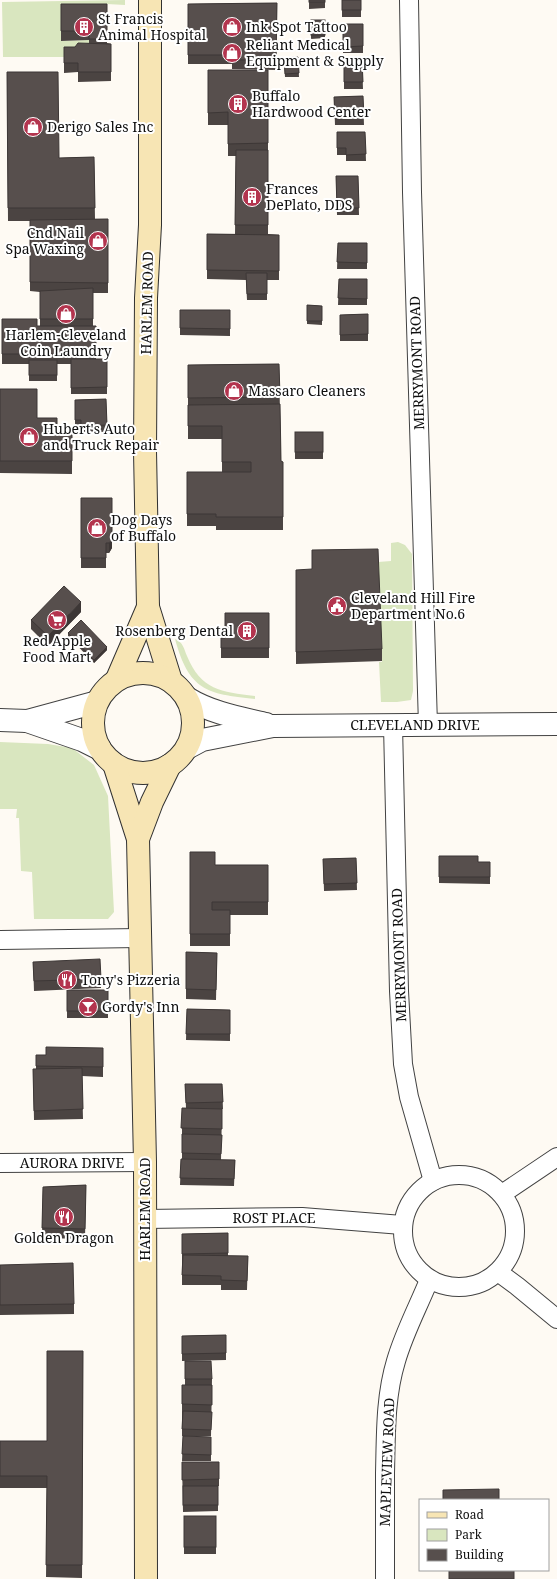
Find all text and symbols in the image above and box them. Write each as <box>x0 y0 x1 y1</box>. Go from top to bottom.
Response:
place label: St Francis Animal Hospital <box>98 9 207 44</box>
building icon: St Francis Animal Hospital <box>73 16 95 38</box>
shop icon: Ink Spot Tattoo <box>221 16 243 38</box>
place label: Ink Spot Tattoo <box>246 17 347 36</box>
place label: Reliant Medical Equipment & Supply <box>246 35 384 70</box>
shop icon: Reliant Medical Equipment & Supply <box>221 42 243 64</box>
place label: Buffalo Hardwood Center <box>252 86 371 121</box>
building icon: Buffalo Hardwood Center <box>227 93 249 115</box>
shop icon: Derigo Sales Inc <box>22 116 44 138</box>
place label: Derigo Sales Inc <box>47 117 153 136</box>
place label: Frances DePlato, DDS <box>266 179 352 214</box>
building icon: Frances DePlato, DDS <box>241 186 263 208</box>
place label: Cnd Nail Spa Waxing <box>6 223 85 258</box>
shop icon: Cnd Nail Spa Waxing <box>87 230 109 252</box>
street label: HARLEM ROAD <box>136 251 157 355</box>
street label: MERRYMONT ROAD <box>405 296 428 430</box>
shop icon: Harlem-Cleveland Coin Laundry <box>55 303 77 325</box>
place label: Harlem-Cleveland Coin Laundry <box>6 325 127 360</box>
shop icon: Massaro Cleaners <box>223 380 245 402</box>
place label: Massaro Cleaners <box>248 381 366 400</box>
place label: Hubert's Auto and Truck Repair <box>43 419 160 454</box>
shop icon: Hubert's Auto and Truck Repair <box>18 426 40 448</box>
place label: Dog Days of Buffalo <box>111 510 176 545</box>
shop icon: Dog Days of Buffalo <box>86 517 108 539</box>
place label: Cleveland Hill Fire Department No.6 <box>351 588 475 623</box>
public building icon: Cleveland Hill Fire Department No.6 <box>326 595 348 617</box>
supermarket icon: Red Apple Food Mart <box>46 609 68 631</box>
building icon: Rosenberg Dental <box>236 620 258 642</box>
place label: Rosenberg Dental <box>115 621 234 640</box>
place label: Red Apple Food Mart <box>23 631 91 666</box>
street label: CLEVELAND DRIVE <box>350 715 480 734</box>
street label: MERRYMONT ROAD <box>387 888 410 1022</box>
restaurant icon: Tony's Pizzeria <box>56 969 78 991</box>
place label: Tony's Pizzeria <box>81 970 180 989</box>
bar icon: Gordy's Inn <box>77 996 99 1018</box>
place label: Gordy's Inn <box>102 997 179 1016</box>
street label: AURORA DRIVE <box>20 1153 124 1172</box>
street label: HARLEM ROAD <box>135 1157 154 1261</box>
restaurant icon: Golden Dragon <box>53 1206 75 1228</box>
street label: ROST PLACE <box>233 1208 316 1227</box>
place label: Golden Dragon <box>14 1228 114 1247</box>
street label: MAPLEVIEW ROAD <box>375 1397 398 1527</box>
legend <box>419 1499 549 1571</box>
text: Road <box>455 1506 485 1523</box>
text: Park <box>455 1526 483 1543</box>
text: Building <box>455 1546 504 1563</box>

